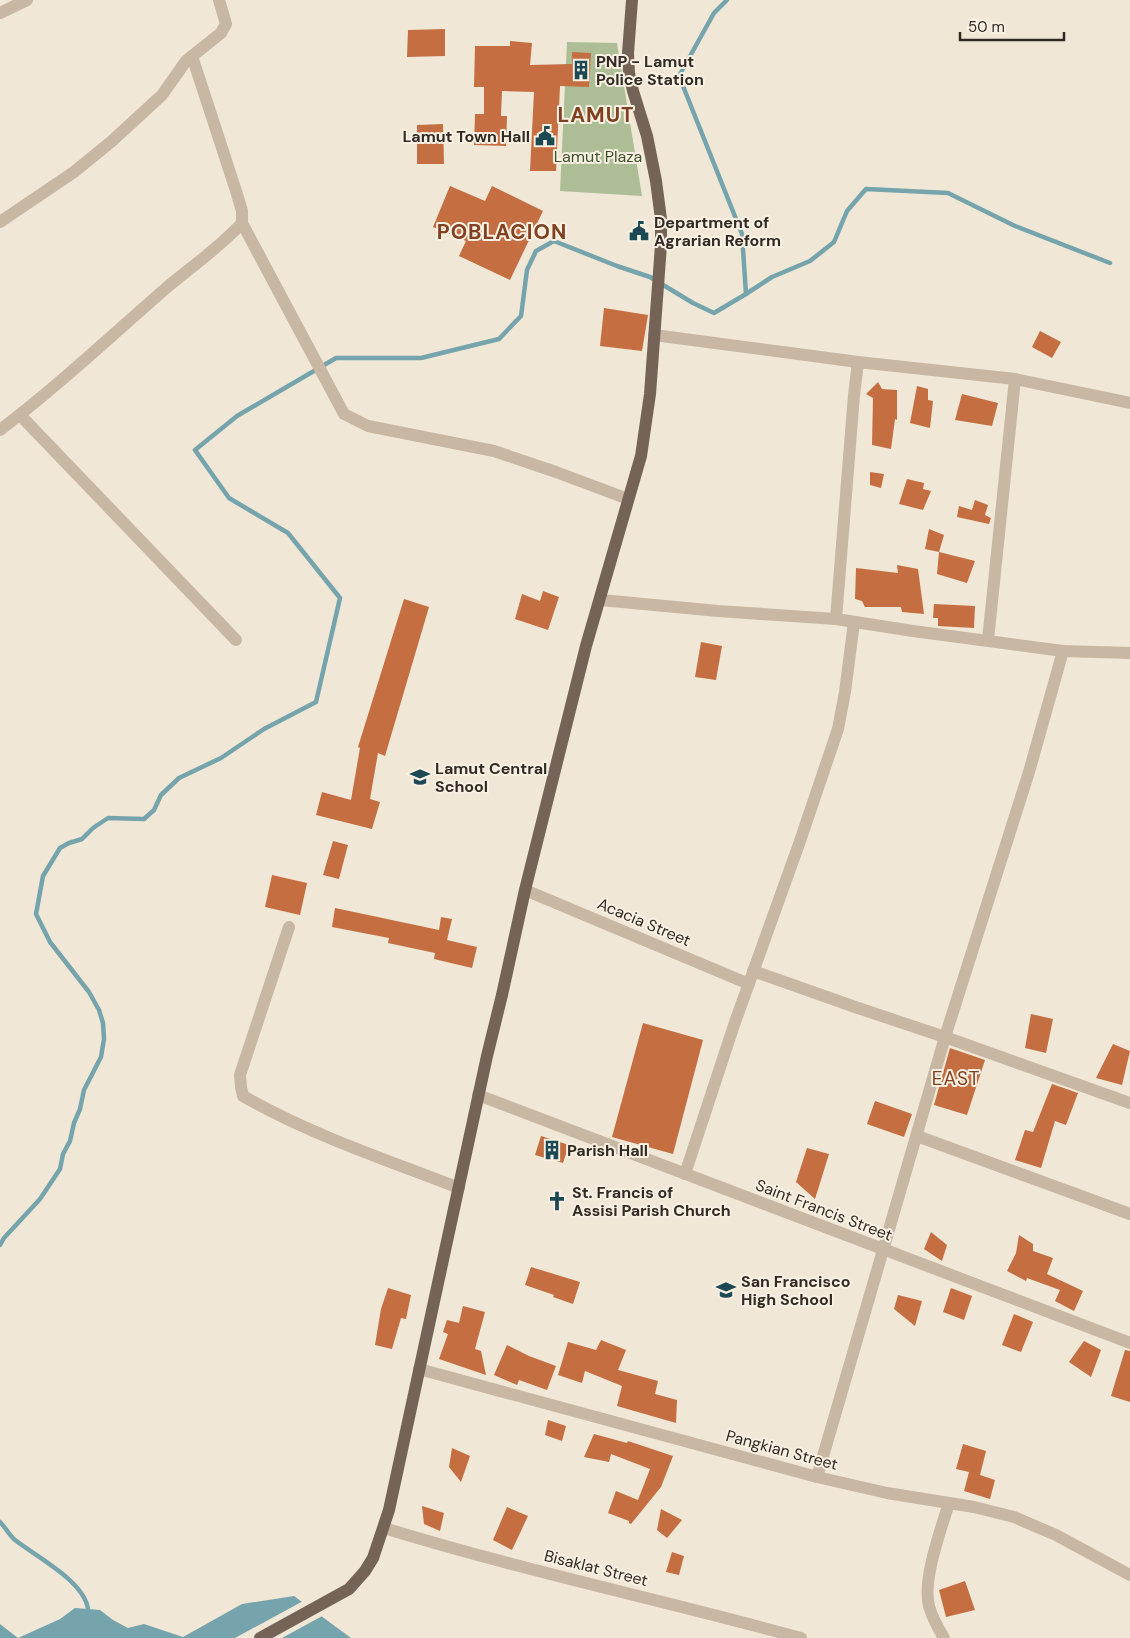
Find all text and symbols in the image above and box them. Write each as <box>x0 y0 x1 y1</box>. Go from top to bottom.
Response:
scale bar <box>960 10 1064 42</box>
text: 50 m <box>968 17 1005 37</box>
place label: PNP - Lamut Police Station <box>596 51 704 90</box>
building icon: PNP - Lamut Police Station <box>570 59 592 81</box>
district label: LAMUT <box>557 101 635 129</box>
public building icon: Lamut Town Hall <box>534 125 556 147</box>
place label: Lamut Town Hall <box>402 126 530 147</box>
park label: Lamut Plaza <box>554 146 642 167</box>
place label: Department of Agrarian Reform <box>654 212 781 251</box>
district label: POBLACION <box>437 218 567 246</box>
public building icon: Department of Agrarian Reform <box>628 220 650 242</box>
place label: Lamut Central School <box>435 758 547 797</box>
school or university icon: Lamut Central School <box>409 766 431 788</box>
street label: Acacia Street <box>594 893 694 951</box>
district label: EAST <box>932 1066 980 1091</box>
building icon: Parish Hall <box>541 1139 563 1161</box>
place label: Parish Hall <box>567 1140 648 1161</box>
street label: Saint Francis Street <box>753 1174 895 1246</box>
place label: St. Francis of Assisi Parish Church <box>572 1182 731 1221</box>
church icon: St. Francis of Assisi Parish Church <box>546 1190 568 1212</box>
place label: San Francisco High School <box>741 1271 850 1310</box>
school or university icon: San Francisco High School <box>715 1279 737 1301</box>
street label: Pangkian Street <box>724 1425 840 1475</box>
street label: Bisaklat Street <box>542 1545 650 1591</box>

